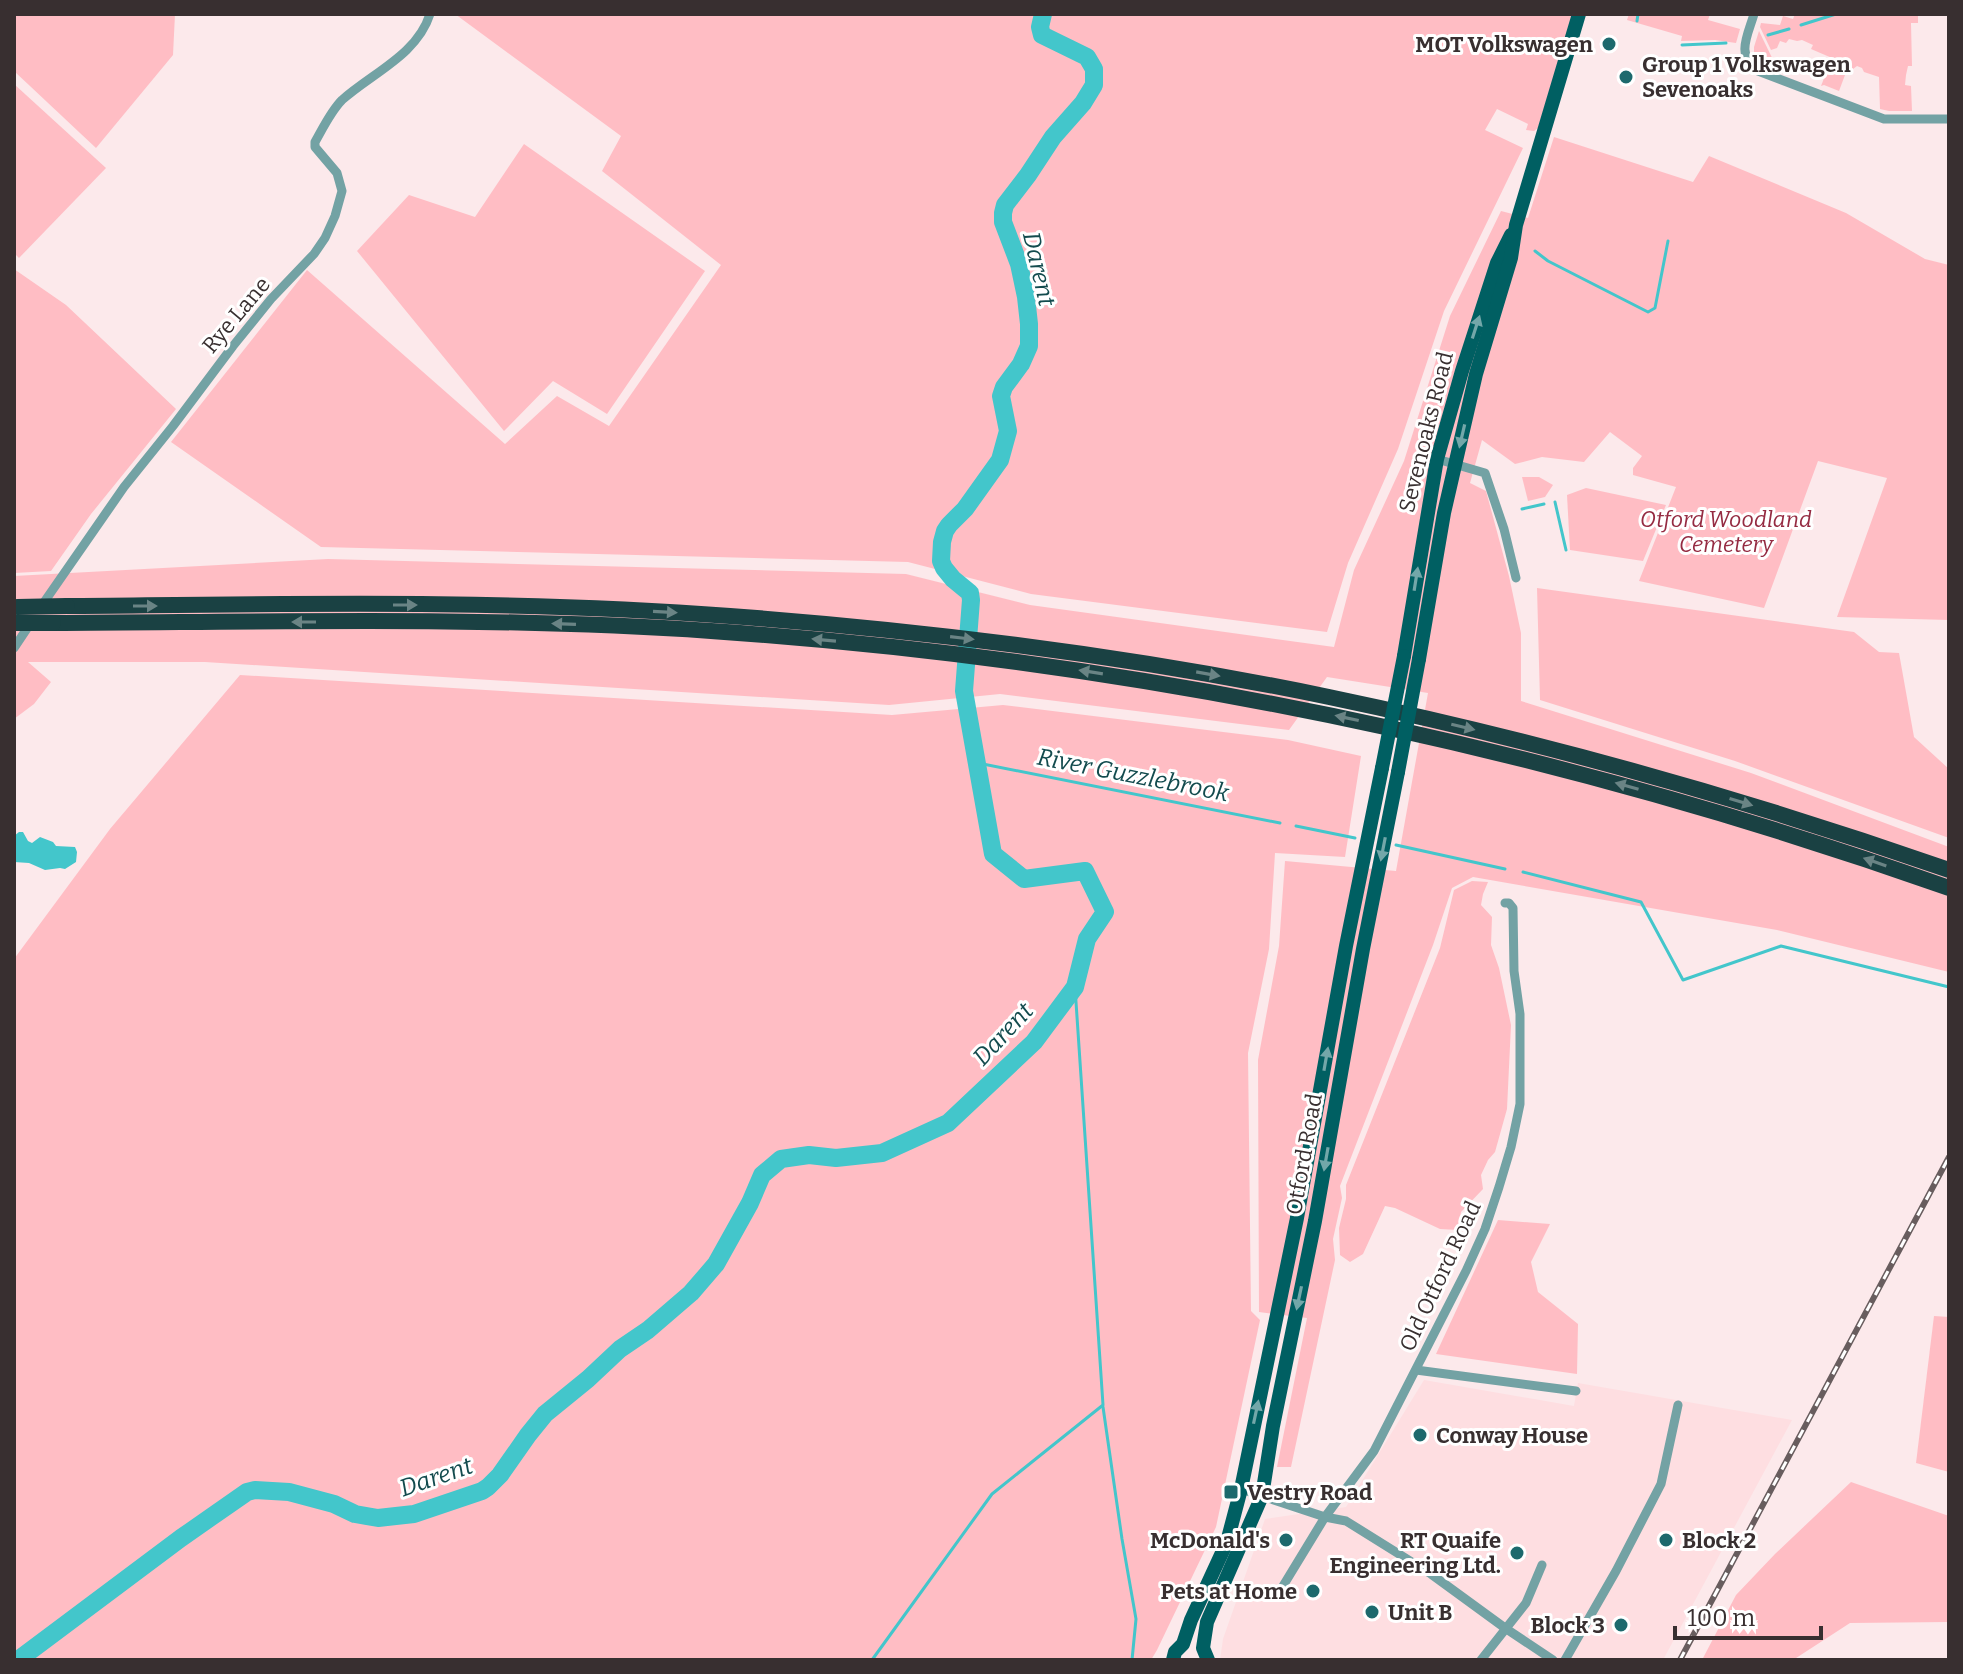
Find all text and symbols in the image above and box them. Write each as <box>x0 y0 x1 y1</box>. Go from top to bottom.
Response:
place label: MOT Volkswagen <box>1415 31 1593 58</box>
marker: MOT Volkswagen <box>1600 35 1618 53</box>
place label: Group 1 Volkswagen Sevenoaks <box>1642 51 1851 103</box>
marker: Group 1 Volkswagen Sevenoaks <box>1617 68 1635 86</box>
water label: Darent <box>1017 229 1061 309</box>
street label: Rye Lane <box>196 271 276 359</box>
one-way arrow <box>1471 314 1483 338</box>
street label: Sevenoaks Road <box>1393 349 1459 515</box>
one-way arrow <box>1455 423 1468 448</box>
park label: Otford Woodland Cemetery <box>1640 506 1812 558</box>
one-way arrow <box>1410 566 1423 591</box>
one-way arrow <box>393 599 418 611</box>
one-way arrow <box>133 600 158 612</box>
one-way arrow <box>653 605 678 618</box>
one-way arrow <box>291 616 316 628</box>
one-way arrow <box>551 617 576 630</box>
one-way arrow <box>949 631 974 644</box>
one-way arrow <box>811 633 836 646</box>
one-way arrow <box>1078 665 1103 678</box>
one-way arrow <box>1196 669 1221 681</box>
one-way arrow <box>1334 711 1359 724</box>
one-way arrow <box>1450 721 1475 734</box>
water label: River Guzzlebrook <box>1035 743 1232 808</box>
one-way arrow <box>1614 779 1638 792</box>
one-way arrow <box>1729 796 1753 809</box>
one-way arrow <box>1376 836 1388 861</box>
one-way arrow <box>1863 856 1887 868</box>
water label: Darent <box>967 997 1039 1071</box>
one-way arrow <box>1320 1046 1332 1071</box>
street label: Otford Road <box>1280 1091 1328 1217</box>
one-way arrow <box>1319 1147 1331 1172</box>
street label: Old Otford Road <box>1393 1197 1487 1355</box>
one-way arrow <box>1292 1285 1305 1310</box>
one-way arrow <box>1250 1400 1263 1425</box>
place label: Conway House <box>1436 1422 1588 1449</box>
marker: Conway House <box>1411 1426 1429 1444</box>
water label: Darent <box>396 1451 477 1503</box>
place label: Vestry Road <box>1247 1479 1372 1506</box>
marker: Vestry Road <box>1222 1483 1240 1501</box>
place label: McDonald's <box>1150 1527 1270 1554</box>
place label: RT Quaife Engineering Ltd. <box>1329 1527 1501 1579</box>
place label: Block 2 <box>1682 1527 1756 1554</box>
marker: McDonald's <box>1277 1531 1295 1549</box>
marker: Block 2 <box>1657 1531 1675 1549</box>
marker: RT Quaife Engineering Ltd. <box>1508 1544 1526 1562</box>
place label: Pets at Home <box>1161 1578 1297 1605</box>
marker: Pets at Home <box>1304 1582 1322 1600</box>
scale bar <box>1675 1590 1821 1640</box>
place label: Unit B <box>1388 1599 1452 1626</box>
marker: Unit B <box>1363 1603 1381 1621</box>
text: 100 m <box>1687 1604 1755 1632</box>
place label: Block 3 <box>1530 1612 1605 1639</box>
marker: Block 3 <box>1612 1616 1630 1634</box>

